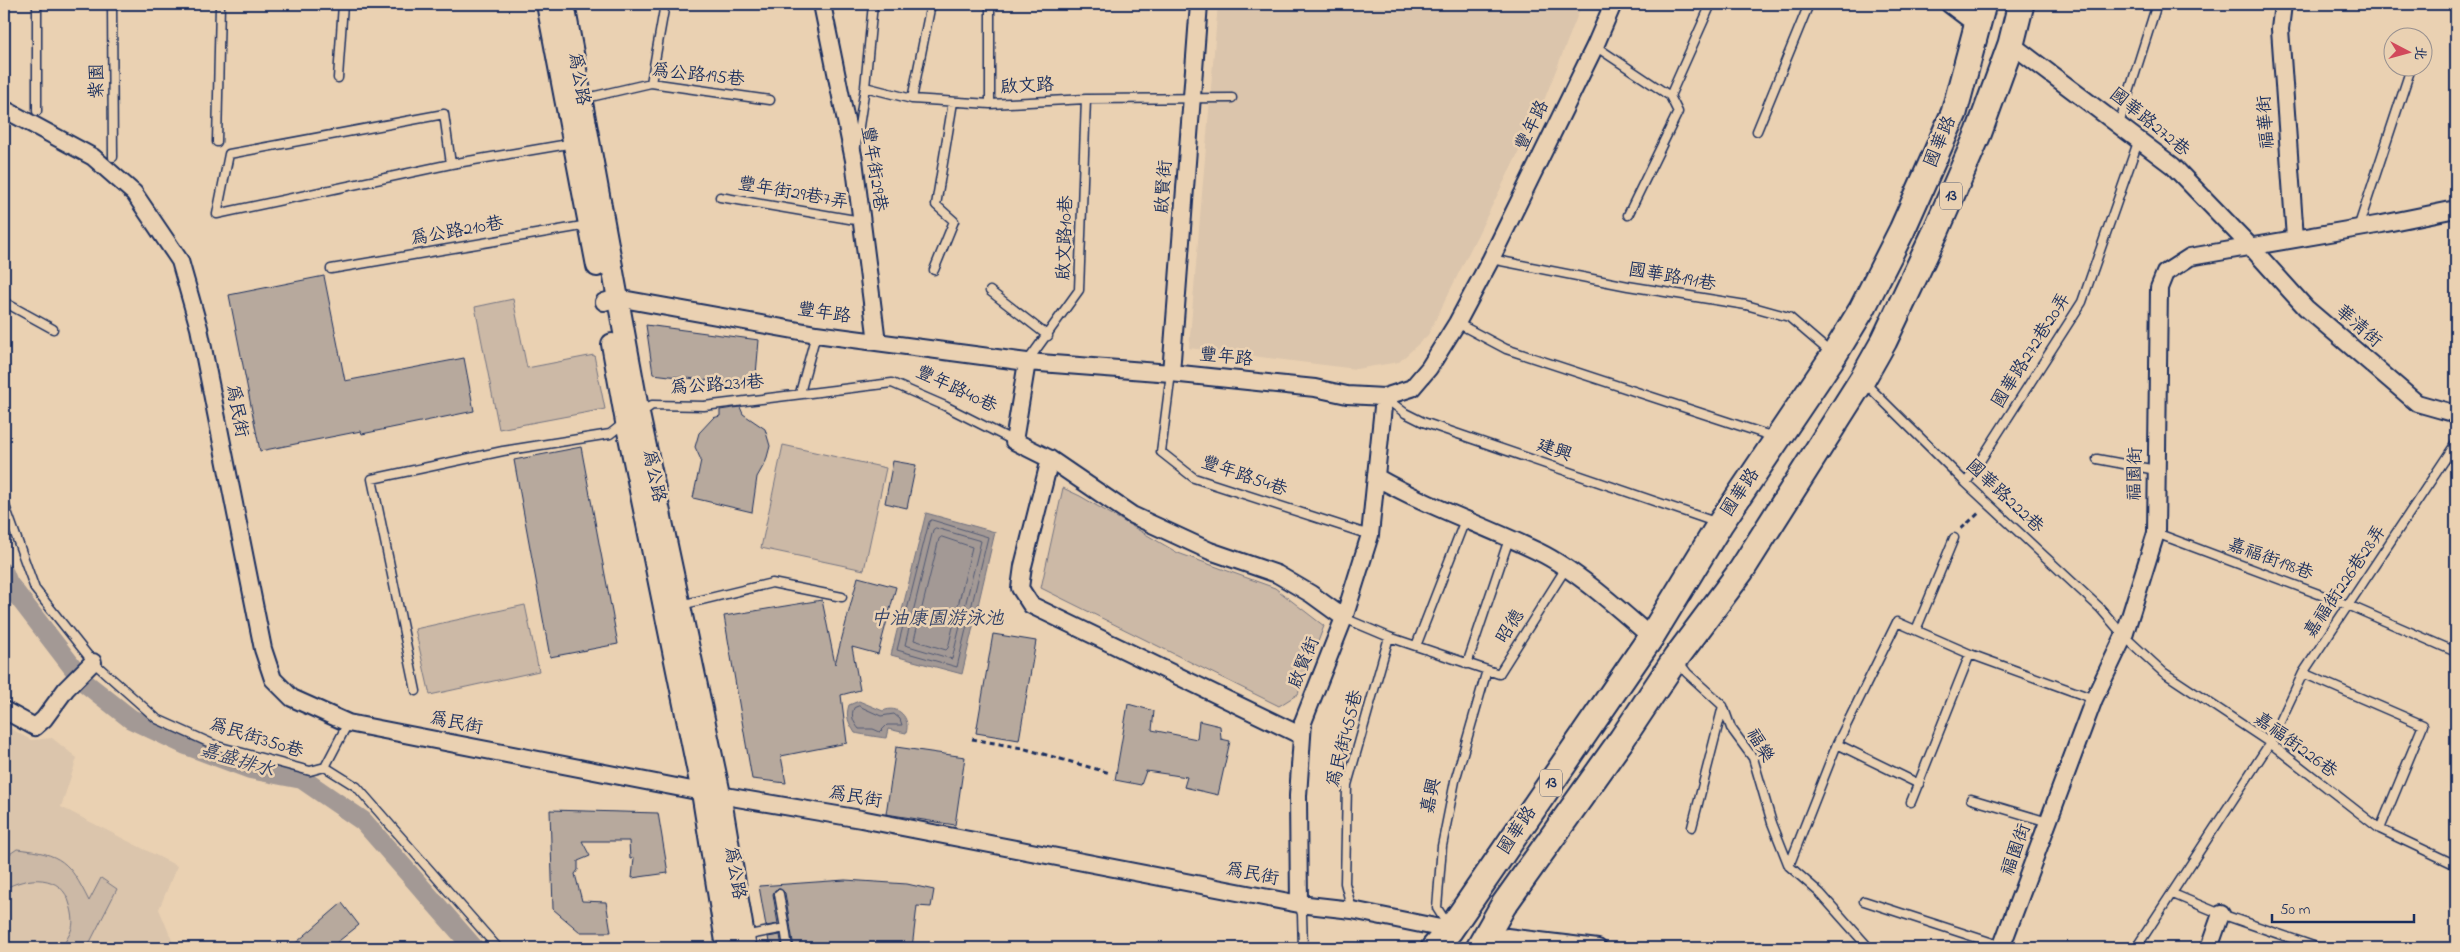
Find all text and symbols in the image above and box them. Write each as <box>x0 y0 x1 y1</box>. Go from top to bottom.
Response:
north arrow <box>2382 28 2432 78</box>
text: 北 <box>2408 45 2431 61</box>
street label: 為公路 <box>561 50 595 108</box>
street label: 為公路195巷 <box>650 58 746 94</box>
street label: 紫園 <box>85 63 111 99</box>
street label: 啟文路 <box>999 73 1055 101</box>
street label: 國華路272巷 <box>2103 82 2195 164</box>
street label: 福華街 <box>2252 94 2282 150</box>
street label: 豐年路 <box>1509 96 1557 156</box>
street label: 國華路 <box>1918 112 1964 172</box>
street label: 豐年街29巷 <box>853 124 893 214</box>
street label: 啟賢街 <box>1150 159 1180 215</box>
street label: 豐年街29巷7弄 <box>736 171 850 217</box>
road number: 13 <box>1940 182 1962 210</box>
street label: 啟文路10巷 <box>1052 195 1080 281</box>
street label: 為公路210巷 <box>408 211 506 253</box>
street label: 國華路191巷 <box>1626 257 1718 299</box>
street label: 國華路272巷20弄 <box>1986 288 2078 414</box>
street label: 豐年路 <box>795 297 853 331</box>
street label: 華清街 <box>2329 299 2387 355</box>
street label: 豐年路 <box>1198 342 1254 374</box>
street label: 豐年路40巷 <box>911 360 1001 420</box>
street label: 為公路231巷 <box>669 370 765 402</box>
street label: 為民街 <box>218 382 254 440</box>
street label: 建興 <box>1533 433 1575 469</box>
street label: 為公路 <box>635 447 671 505</box>
street label: 福園街 <box>2123 447 2149 501</box>
street label: 豐年路54巷 <box>1197 450 1291 504</box>
street label: 國華路222巷 <box>1959 454 2049 540</box>
street label: 國華路 <box>1715 463 1767 523</box>
street label: 嘉福街226巷28弄 <box>2298 520 2394 644</box>
street label: 嘉福街198巷 <box>2223 532 2317 588</box>
street label: 昭德 <box>1490 605 1532 649</box>
water label: 中油康園游泳池 <box>870 606 1004 633</box>
street label: 啟賢街 <box>1283 633 1327 693</box>
street label: 為民街455巷 <box>1321 687 1371 791</box>
street label: 為民街 <box>427 706 485 742</box>
street label: 嘉福街226巷 <box>2248 707 2342 785</box>
street label: 為民街350巷 <box>206 712 306 766</box>
street label: 福樂 <box>1739 724 1779 768</box>
water label: 嘉盛排水 <box>197 737 278 785</box>
road number: 13 <box>1540 770 1562 796</box>
street label: 嘉興 <box>1416 776 1448 816</box>
street label: 為民街 <box>826 781 884 815</box>
street label: 國華路 <box>1492 801 1544 861</box>
street label: 福園街 <box>1996 820 2038 880</box>
street label: 為公路 <box>717 844 751 902</box>
street label: 為民街 <box>1223 857 1281 893</box>
scale bar <box>2272 892 2415 924</box>
text: 50 m <box>2280 899 2311 921</box>

